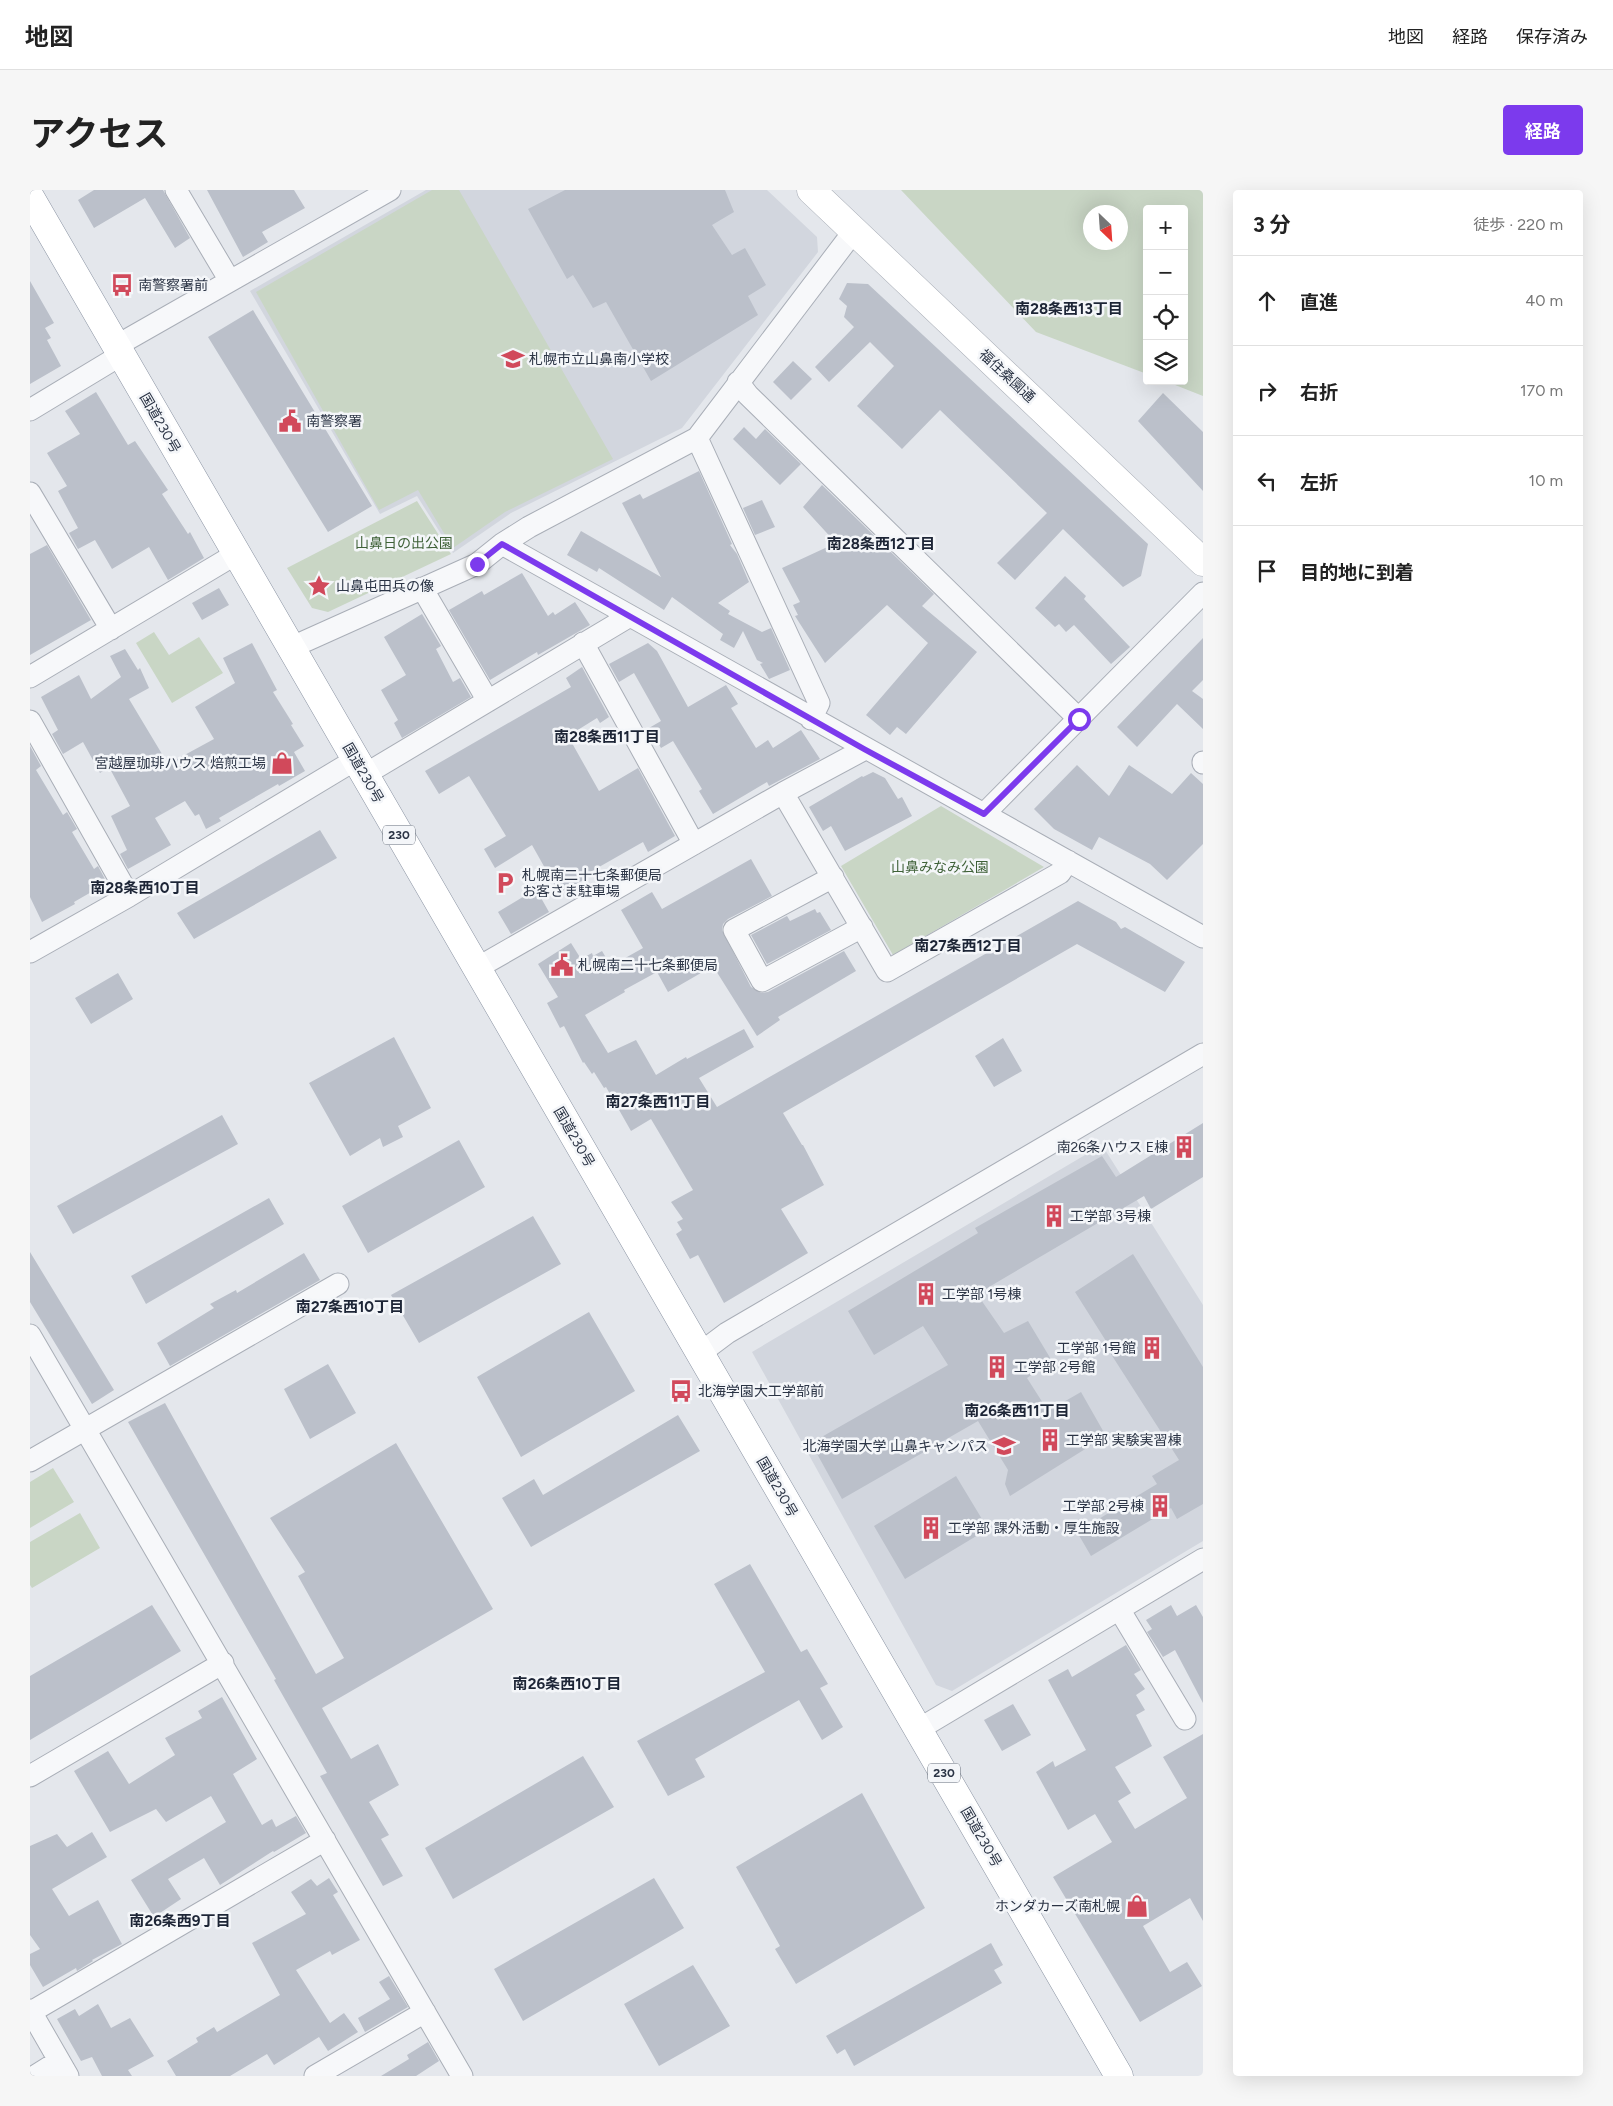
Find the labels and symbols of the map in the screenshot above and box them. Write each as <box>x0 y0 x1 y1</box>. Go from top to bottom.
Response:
north arrow <box>1083 205 1128 250</box>
bus stop icon: 南警察署前 <box>109 272 135 298</box>
place label: 南警察署前 <box>138 277 208 294</box>
district label: 南28条西13丁目 <box>1015 300 1123 318</box>
school or university icon: 札幌市立山鼻南小学校 <box>500 346 526 372</box>
street label: 福住桑園通 <box>976 346 1038 406</box>
place label: 札幌市立山鼻南小学校 <box>529 351 669 368</box>
street label: 国道230号 <box>136 390 184 456</box>
public building icon: 南警察署 <box>277 408 303 434</box>
place label: 南警察署 <box>306 413 362 430</box>
park label: 山鼻日の出公園 <box>355 535 453 552</box>
district label: 南28条西12丁目 <box>827 535 935 553</box>
route end <box>466 553 489 576</box>
place icon: 山鼻屯田兵の像 <box>306 573 332 599</box>
place label: 山鼻屯田兵の像 <box>336 578 434 595</box>
route start <box>1068 708 1091 731</box>
district label: 南28条西11丁目 <box>554 728 660 746</box>
street label: 国道230号 <box>339 740 387 806</box>
shop icon: 宮越屋珈琲ハウス 焙煎工場 <box>269 750 295 776</box>
place label: 宮越屋珈琲ハウス 焙煎工場 <box>95 755 266 772</box>
road number: 230 <box>383 826 415 844</box>
park label: 山鼻みなみ公園 <box>891 859 989 876</box>
place label: 札幌南二十七条郵便局 お客さま駐車場 <box>522 867 662 900</box>
parking icon: 札幌南二十七条郵便局 お客さま駐車場 <box>492 870 518 896</box>
district label: 南28条西10丁目 <box>91 879 199 897</box>
district label: 南27条西12丁目 <box>914 937 1022 955</box>
public building icon: 札幌南二十七条郵便局 <box>549 952 575 978</box>
place label: 札幌南二十七条郵便局 <box>578 957 718 974</box>
district label: 南27条西11丁目 <box>606 1093 710 1111</box>
street label: 国道230号 <box>550 1104 598 1170</box>
building icon: 南26条ハウス E棟 <box>1171 1134 1197 1160</box>
place label: 南26条ハウス E棟 <box>1057 1139 1168 1156</box>
building icon: 工学部 3号棟 <box>1041 1203 1067 1229</box>
place label: 工学部 3号棟 <box>1070 1208 1151 1225</box>
building icon: 工学部 1号棟 <box>913 1281 939 1307</box>
place label: 工学部 1号棟 <box>942 1286 1021 1303</box>
district label: 南27条西10丁目 <box>296 1298 404 1316</box>
building icon: 工学部 1号館 <box>1139 1335 1165 1361</box>
place label: 工学部 1号館 <box>1057 1340 1136 1357</box>
building icon: 工学部 2号館 <box>984 1354 1010 1380</box>
place label: 工学部 2号館 <box>1014 1359 1095 1376</box>
bus stop icon: 北海学園大工学部前 <box>668 1378 694 1404</box>
place label: 北海学園大工学部前 <box>698 1383 824 1400</box>
district label: 南26条西11丁目 <box>964 1402 1070 1420</box>
building icon: 工学部 実験実習棟 <box>1037 1427 1063 1453</box>
place label: 工学部 実験実習棟 <box>1066 1432 1181 1449</box>
school or university icon: 北海学園大学 山鼻キャンパス <box>991 1433 1017 1459</box>
place label: 北海学園大学 山鼻キャンパス <box>803 1438 988 1455</box>
street label: 国道230号 <box>753 1454 801 1520</box>
building icon: 工学部 2号棟 <box>1147 1493 1173 1519</box>
place label: 工学部 2号棟 <box>1063 1498 1144 1515</box>
building icon: 工学部 課外活動・厚生施設 <box>918 1515 944 1541</box>
place label: 工学部 課外活動・厚生施設 <box>948 1520 1119 1537</box>
district label: 南26条西10丁目 <box>513 1675 621 1693</box>
road number: 230 <box>928 1764 960 1782</box>
street label: 国道230号 <box>957 1804 1005 1870</box>
shop icon: ホンダカーズ南札幌 <box>1124 1893 1150 1919</box>
place label: ホンダカーズ南札幌 <box>995 1898 1120 1915</box>
district label: 南26条西9丁目 <box>129 1912 231 1930</box>

